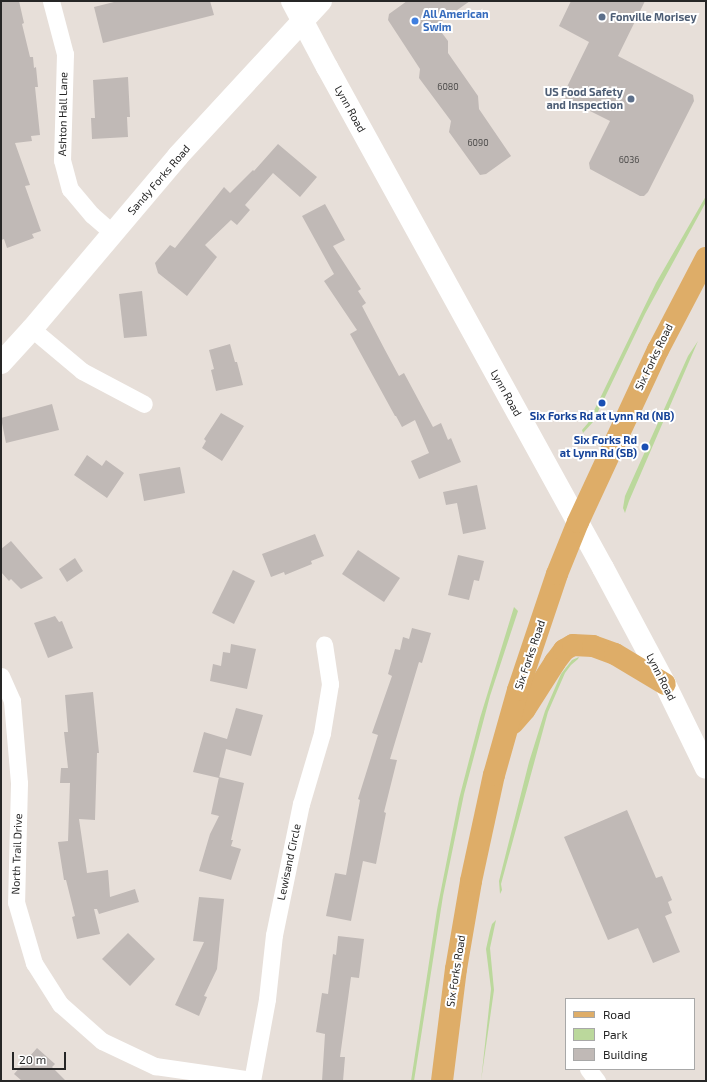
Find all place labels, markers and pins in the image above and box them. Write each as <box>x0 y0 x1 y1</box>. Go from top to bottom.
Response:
place label: All American Swim <box>423 8 489 34</box>
place label: Fonville Morisey <box>610 10 697 24</box>
marker: Fonville Morisey <box>597 12 607 22</box>
marker: All American Swim <box>410 16 420 26</box>
place label: US Food Safety and Inspection <box>545 86 623 112</box>
marker: US Food Safety and Inspection <box>626 94 636 104</box>
marker: Six Forks Rd at Lynn Rd (NB) <box>597 398 607 408</box>
place label: Six Forks Rd at Lynn Rd (NB) <box>530 409 674 423</box>
place label: Six Forks Rd at Lynn Rd (SB) <box>560 434 637 460</box>
marker: Six Forks Rd at Lynn Rd (SB) <box>640 442 650 452</box>

